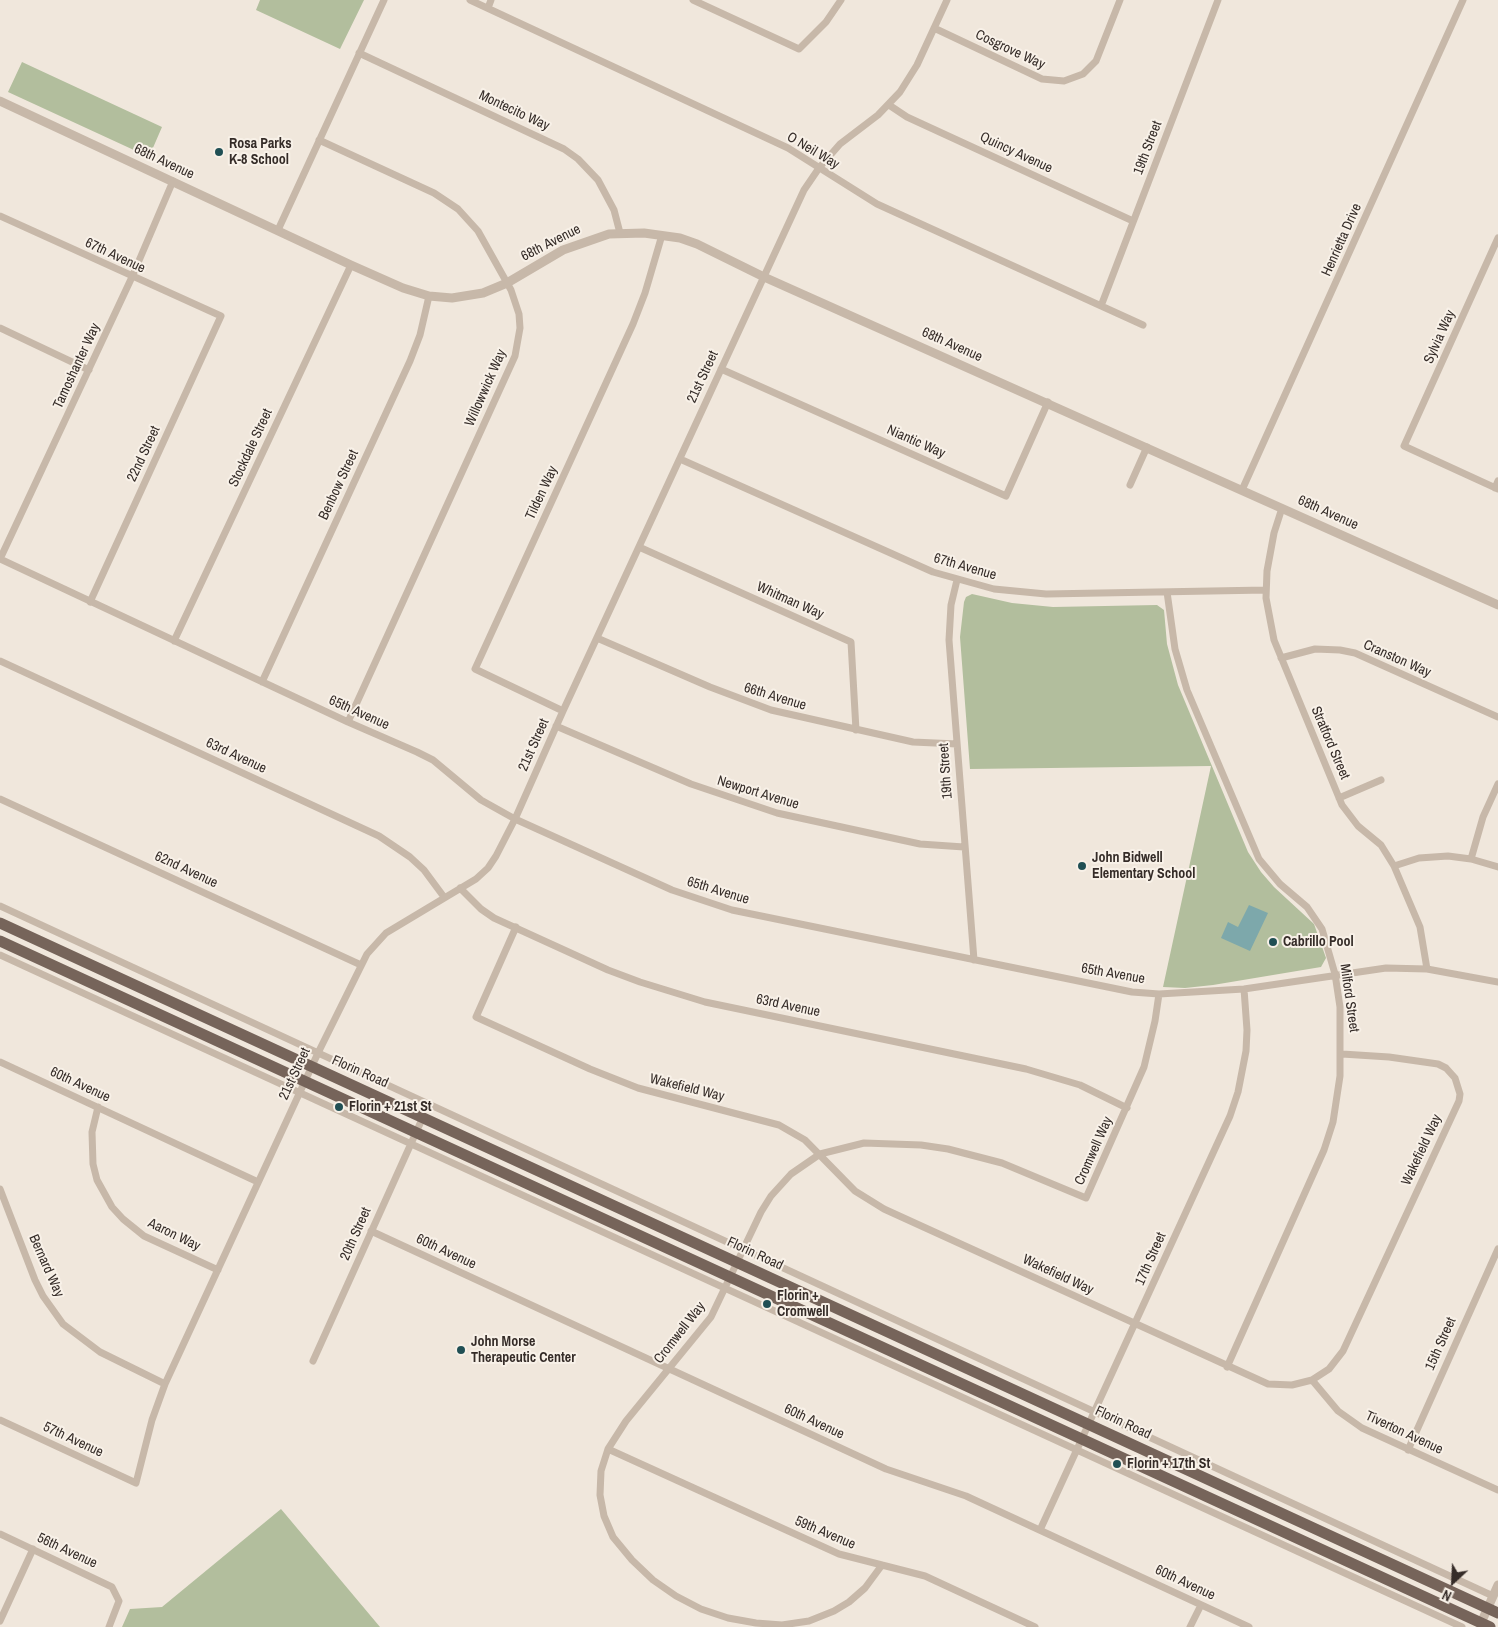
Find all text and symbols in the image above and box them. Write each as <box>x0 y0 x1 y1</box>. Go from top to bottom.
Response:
street label: Cosgrove Way <box>973 27 1047 73</box>
street label: Montecito Way <box>476 87 552 135</box>
street label: 19th Street <box>1130 119 1166 177</box>
street label: O Neil Way <box>784 129 842 173</box>
street label: Quincy Avenue <box>977 129 1055 177</box>
place label: Rosa Parks K-8 School <box>229 136 292 168</box>
street label: 68th Avenue <box>131 141 197 183</box>
marker: Rosa Parks K-8 School <box>213 146 225 158</box>
street label: Henrietta Drive <box>1318 201 1366 279</box>
street label: 68th Avenue <box>519 221 583 265</box>
street label: 67th Avenue <box>82 235 148 277</box>
street label: Sylvia Way <box>1421 308 1459 366</box>
street label: Tamoshanter Way <box>50 321 104 411</box>
street label: 68th Avenue <box>919 324 985 366</box>
street label: Willowwick Way <box>462 347 510 429</box>
street label: 21st Street <box>684 348 722 406</box>
street label: Stockdale Street <box>226 406 276 490</box>
street label: Niantic Way <box>884 422 948 462</box>
street label: 22nd Street <box>124 424 164 484</box>
street label: Benbow Street <box>315 447 363 523</box>
street label: Tilden Way <box>522 463 562 523</box>
street label: 68th Avenue <box>1295 492 1361 534</box>
street label: 67th Avenue <box>932 550 998 584</box>
street label: Whitman Way <box>754 579 826 623</box>
street label: Cranston Way <box>1361 637 1433 681</box>
street label: 66th Avenue <box>742 680 808 714</box>
street label: 65th Avenue <box>326 692 392 734</box>
street label: Stratford Street <box>1307 704 1353 782</box>
street label: 21st Street <box>515 716 553 774</box>
street label: 63rd Avenue <box>203 735 269 777</box>
street label: 19th Street <box>936 742 956 800</box>
street label: Newport Avenue <box>715 773 801 813</box>
street label: 62nd Avenue <box>152 848 220 892</box>
place label: John Bidwell Elementary School <box>1092 850 1195 882</box>
marker: John Bidwell Elementary School <box>1076 860 1088 872</box>
street label: 65th Avenue <box>685 874 751 908</box>
place label: Cabrillo Pool <box>1283 934 1354 950</box>
marker: Cabrillo Pool <box>1267 936 1279 948</box>
street label: 65th Avenue <box>1080 960 1146 988</box>
street label: Milford Street <box>1336 963 1362 1033</box>
street label: 63rd Avenue <box>755 991 821 1021</box>
street label: 21st Street <box>276 1045 314 1103</box>
street label: Florin Road <box>329 1052 391 1092</box>
street label: 60th Avenue <box>47 1064 113 1106</box>
street label: Wakefield Way <box>648 1071 726 1105</box>
place label: Florin + 21st St <box>349 1099 432 1115</box>
marker: Florin + 21st St <box>333 1101 345 1113</box>
street label: Wakefield Way <box>1398 1112 1446 1188</box>
street label: Cromwell Way <box>1071 1114 1117 1188</box>
street label: 20th Street <box>337 1205 375 1263</box>
street label: Aaron Way <box>145 1215 203 1255</box>
street label: 17th Street <box>1132 1230 1170 1288</box>
street label: 60th Avenue <box>413 1231 479 1273</box>
street label: Bernard Way <box>25 1232 67 1300</box>
street label: Florin Road <box>724 1234 786 1274</box>
street label: Wakefield Way <box>1020 1251 1096 1299</box>
place label: Florin + Cromwell <box>777 1288 829 1320</box>
marker: Florin + Cromwell <box>761 1298 773 1310</box>
street label: Cromwell Way <box>651 1299 709 1367</box>
street label: 15th Street <box>1422 1315 1460 1373</box>
place label: John Morse Therapeutic Center <box>471 1334 576 1366</box>
marker: John Morse Therapeutic Center <box>455 1344 467 1356</box>
street label: 60th Avenue <box>781 1401 847 1443</box>
street label: Florin Road <box>1092 1403 1154 1443</box>
street label: Tiverton Avenue <box>1362 1408 1446 1458</box>
street label: 57th Avenue <box>40 1419 106 1461</box>
place label: Florin + 17th St <box>1127 1456 1210 1472</box>
marker: Florin + 17th St <box>1111 1458 1123 1470</box>
street label: 59th Avenue <box>792 1513 858 1553</box>
street label: 56th Avenue <box>34 1530 100 1572</box>
north arrow <box>1428 1557 1478 1607</box>
street label: 60th Avenue <box>1152 1562 1218 1604</box>
text: N <box>1439 1586 1454 1606</box>

